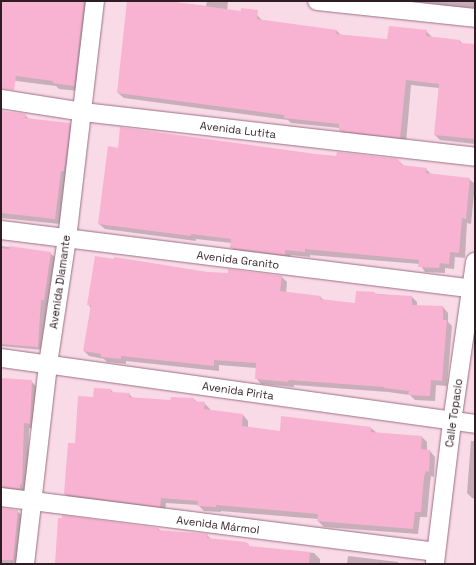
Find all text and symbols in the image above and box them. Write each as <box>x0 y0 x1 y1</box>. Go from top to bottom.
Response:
street label: Avenida Lutita <box>199 119 277 141</box>
street label: Avenida Diamante <box>47 234 73 330</box>
street label: Avenida Granito <box>196 248 280 272</box>
street label: Calle Topacio <box>443 378 465 448</box>
street label: Avenida Pirita <box>201 379 275 403</box>
street label: Avenida Mármol <box>176 513 260 537</box>

